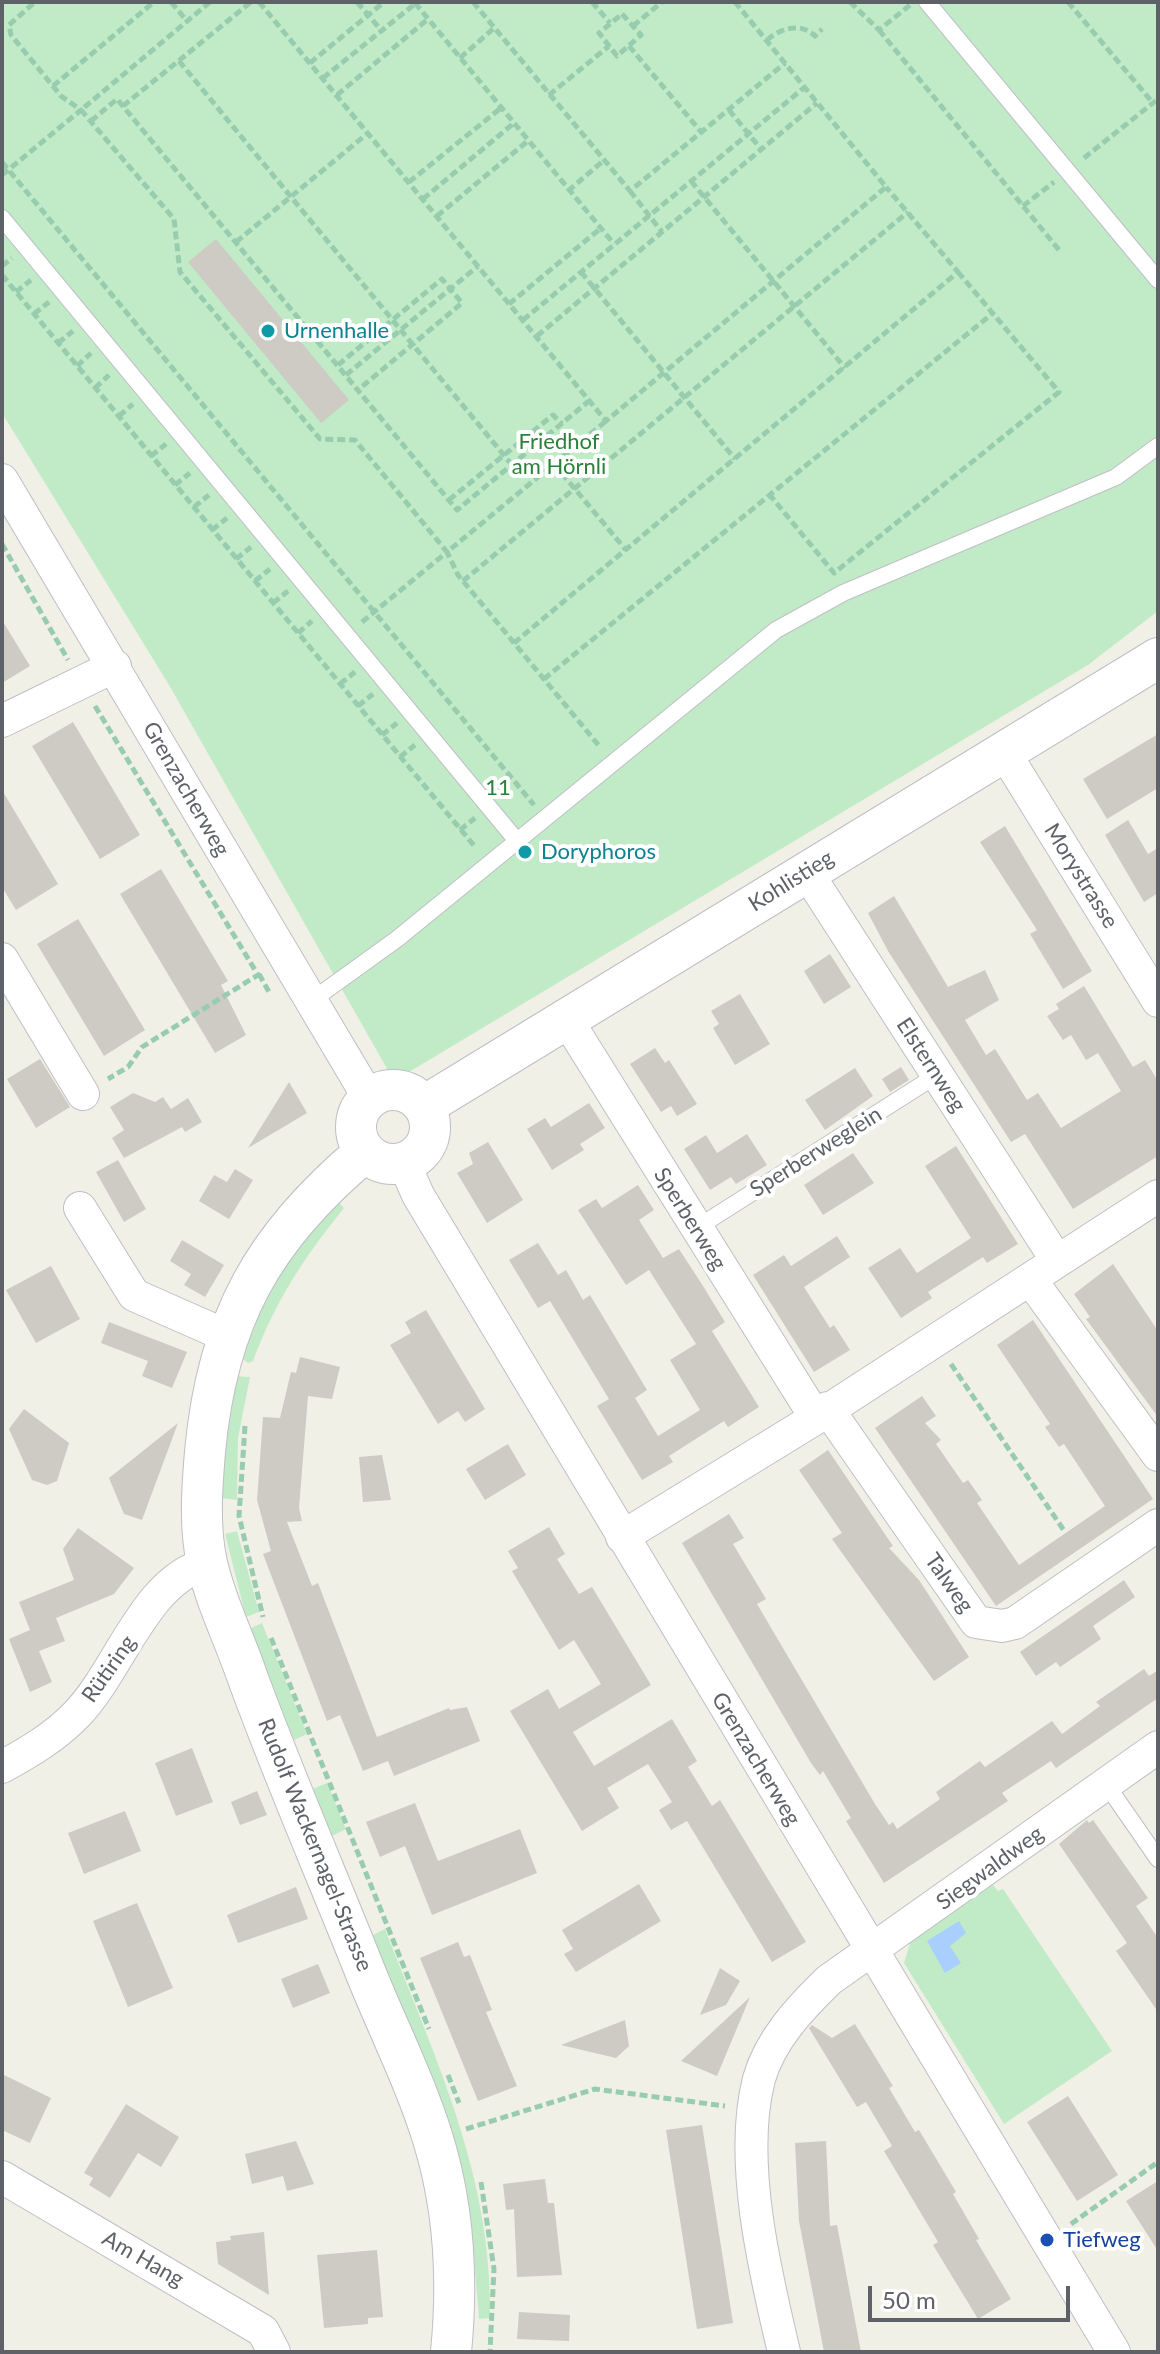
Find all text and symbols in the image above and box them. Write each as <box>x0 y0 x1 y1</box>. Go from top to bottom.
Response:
place label: Urnenhalle <box>284 318 389 344</box>
marker: Urnenhalle <box>259 322 277 340</box>
park label: Friedhof am Hörnli <box>512 429 606 480</box>
street label: Grenzacherweg <box>137 717 235 861</box>
park label: 11 <box>485 775 511 801</box>
street label: Morystrasse <box>1038 819 1124 933</box>
place label: Doryphoros <box>541 839 656 865</box>
marker: Doryphoros <box>516 843 534 861</box>
street label: Kohlistieg <box>744 845 838 917</box>
street label: Elsternweg <box>891 1013 971 1117</box>
street label: Sperberweglein <box>745 1101 887 1203</box>
street label: Sperberweg <box>648 1163 732 1275</box>
street label: Talweg <box>919 1548 979 1618</box>
street label: Rütiring <box>76 1630 142 1708</box>
street label: Grenzacherweg <box>706 1688 806 1830</box>
street label: Rudolf Wackernagel-Strasse <box>252 1715 378 1975</box>
street label: Siegwaldweg <box>931 1820 1049 1916</box>
street label: Am Hang <box>98 2225 188 2293</box>
place label: Tiefweg <box>1063 2227 1141 2253</box>
marker: Tiefweg <box>1038 2231 1056 2249</box>
scale bar <box>872 2270 1074 2320</box>
text: 50 m <box>882 2285 936 2314</box>

